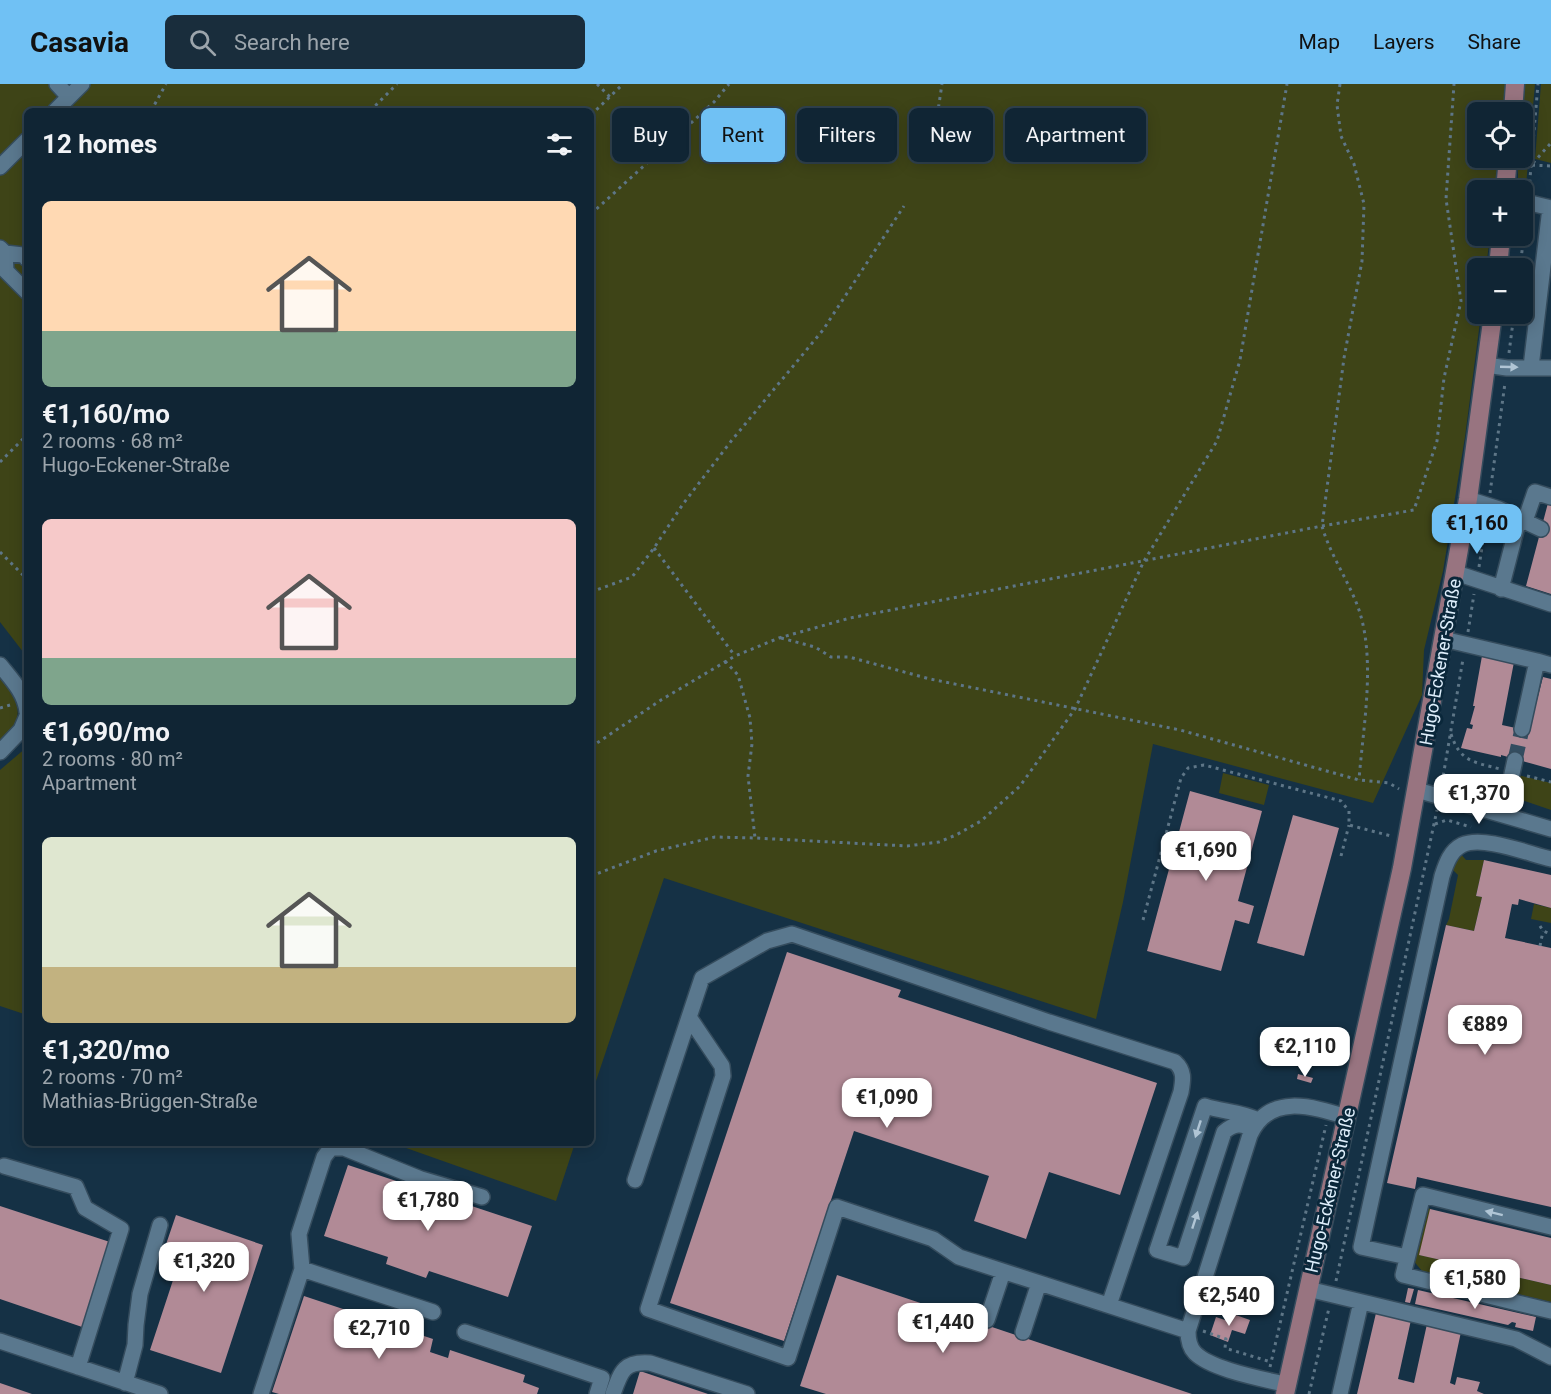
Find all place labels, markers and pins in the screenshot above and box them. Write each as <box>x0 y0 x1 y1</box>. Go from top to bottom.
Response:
pin: €1,160 <box>1428 504 1526 555</box>
pin: €1,370 <box>1430 774 1528 825</box>
pin: €1,690 <box>1157 831 1255 882</box>
pin: €889 <box>1449 1005 1521 1056</box>
pin: €2,110 <box>1256 1027 1354 1078</box>
pin: €1,090 <box>838 1078 936 1129</box>
pin: €1,780 <box>379 1181 477 1232</box>
pin: €1,320 <box>155 1242 253 1293</box>
pin: €1,580 <box>1426 1259 1524 1310</box>
pin: €2,540 <box>1180 1276 1278 1327</box>
pin: €1,440 <box>894 1303 992 1354</box>
pin: €2,710 <box>330 1309 428 1360</box>

